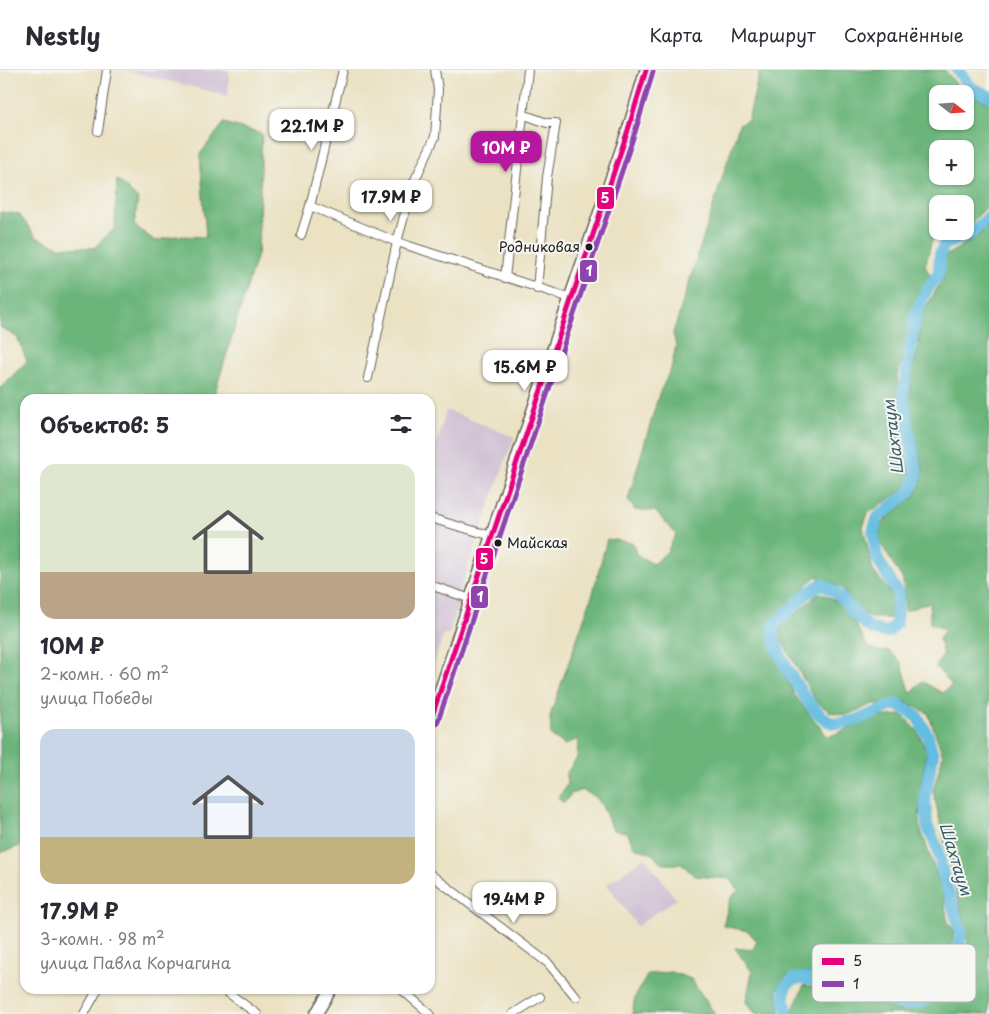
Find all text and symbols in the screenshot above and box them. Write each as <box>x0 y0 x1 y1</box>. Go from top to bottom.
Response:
text: Nestly <box>25 17 101 53</box>
text: Карта <box>650 21 702 48</box>
text: Маршрут <box>730 21 816 48</box>
text: Сохранённые <box>844 21 964 48</box>
north arrow <box>929 85 974 130</box>
map controls <box>929 85 974 240</box>
pin: 22.1M ₽ <box>266 108 358 151</box>
text: 22.1M ₽ <box>280 113 344 137</box>
pin: 10M ₽ <box>471 131 541 173</box>
text: 10M ₽ <box>482 135 530 159</box>
button: + <box>929 140 974 185</box>
pin: 17.9M ₽ <box>345 180 437 222</box>
text: 17.9M ₽ <box>361 184 421 208</box>
line badge: 5 <box>596 186 615 210</box>
text: 5 <box>601 187 610 208</box>
button: − <box>929 195 974 240</box>
place label: Родниковая <box>499 236 580 257</box>
marker: Родниковая <box>584 242 594 252</box>
line badge: 1 <box>579 259 598 283</box>
text: 1 <box>586 260 593 281</box>
pin: 15.6M ₽ <box>479 350 571 392</box>
text: 15.6M ₽ <box>494 354 556 378</box>
water label: Шахтаум <box>876 398 908 476</box>
text: Объектов: 5 <box>40 408 169 440</box>
icon: filters <box>387 410 415 438</box>
icon: home <box>183 497 273 587</box>
place label: Майская <box>507 532 568 553</box>
marker: Майская <box>493 538 503 548</box>
line badge: 5 <box>475 547 494 571</box>
text: 5 <box>480 548 489 569</box>
line badge: 1 <box>470 585 489 609</box>
text: 1 <box>477 586 484 607</box>
text: 10M ₽ <box>40 629 104 661</box>
text: 2-комн. · 60 m² <box>40 661 169 685</box>
text: улица Победы <box>40 685 153 709</box>
icon: home <box>183 762 273 852</box>
water label: Шахтаум <box>935 819 979 898</box>
pin: 19.4M ₽ <box>468 882 560 924</box>
text: 19.4M ₽ <box>483 886 545 910</box>
text: 17.9M ₽ <box>40 894 119 926</box>
text: 3-комн. · 98 m² <box>40 926 165 950</box>
legend <box>812 944 976 1002</box>
text: улица Павла Корчагина <box>40 950 231 974</box>
text: 5 <box>853 950 862 971</box>
text: 1 <box>853 973 859 994</box>

